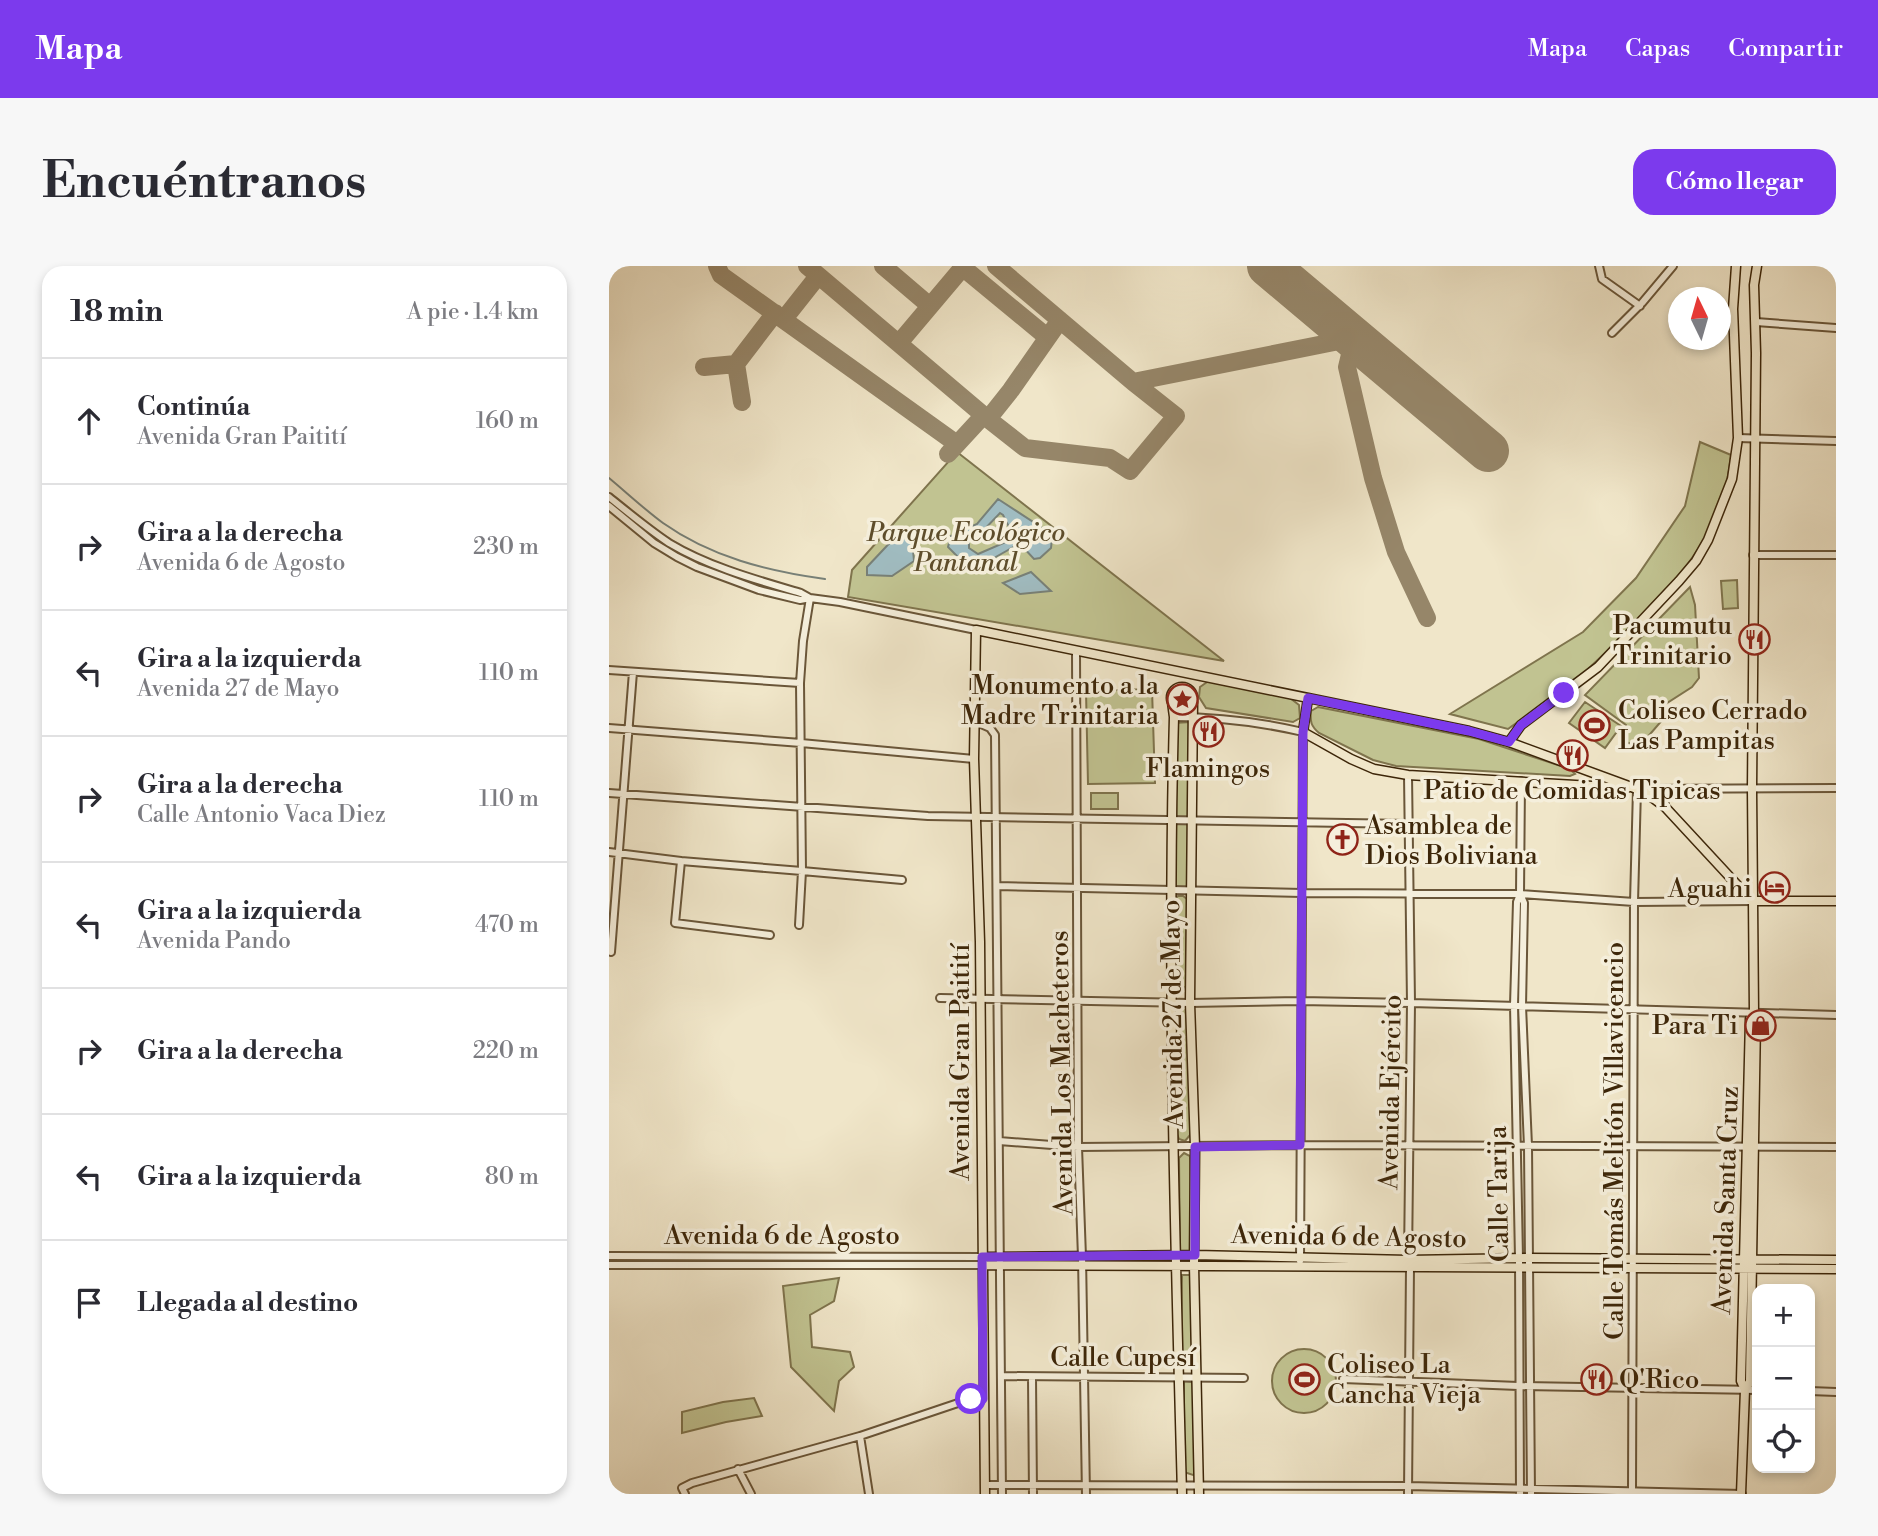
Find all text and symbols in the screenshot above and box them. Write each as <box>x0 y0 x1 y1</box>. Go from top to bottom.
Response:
text: Mapa <box>35 29 122 70</box>
text: Mapa <box>1528 34 1587 64</box>
text: Capas <box>1625 34 1690 64</box>
text: Compartir <box>1728 34 1843 64</box>
button: Cómo llegar <box>1633 149 1836 215</box>
text: Encuéntranos <box>42 152 366 213</box>
north arrow <box>1668 287 1731 350</box>
text: 18 min <box>70 293 163 331</box>
text: A pie · 1.4 km <box>407 298 539 326</box>
text: Continúa <box>137 391 250 423</box>
icon: ahead <box>70 402 108 440</box>
text: 160 m <box>476 407 539 435</box>
text: Avenida Gran Paitití <box>137 423 347 451</box>
text: Gira a la derecha <box>137 517 343 549</box>
park label: Parque Ecológico Pantanal <box>866 517 1065 579</box>
icon: right <box>70 528 108 566</box>
text: 230 m <box>473 533 539 561</box>
text: Avenida 6 de Agosto <box>137 549 346 577</box>
place label: Pacumutu Trinitario <box>1613 610 1732 672</box>
restaurant icon: Pacumutu Trinitario <box>1738 623 1772 657</box>
text: Gira a la izquierda <box>137 643 361 675</box>
icon: left <box>70 654 108 692</box>
text: 110 m <box>479 659 539 687</box>
place label: Monumento a la Madre Trinitaria <box>961 670 1160 732</box>
text: Avenida 27 de Mayo <box>137 675 339 703</box>
route end <box>1548 677 1579 708</box>
place icon: Monumento a la Madre Trinitaria <box>1165 683 1199 717</box>
place label: Coliseo Cerrado Las Pampitas <box>1618 695 1808 757</box>
sports icon: Coliseo Cerrado Las Pampitas <box>1578 708 1612 742</box>
restaurant icon: Flamingos <box>1191 715 1225 749</box>
restaurant icon: Patio de Comidas Tipicas <box>1555 738 1589 772</box>
place label: Flamingos <box>1146 753 1270 785</box>
text: Gira a la derecha <box>137 769 343 801</box>
place label: Patio de Comidas Tipicas <box>1423 775 1721 807</box>
icon: right <box>70 780 108 818</box>
text: 110 m <box>479 785 539 813</box>
text: Calle Antonio Vaca Diez <box>137 801 386 829</box>
place label: Asamblea de Dios Boliviana <box>1364 810 1538 872</box>
church icon: Asamblea de Dios Boliviana <box>1325 823 1359 857</box>
hotel icon: Aguahi <box>1758 871 1792 905</box>
place label: Aguahi <box>1667 873 1752 905</box>
text: Gira a la izquierda <box>137 895 361 927</box>
street label: Avenida 27 de Mayo <box>1155 899 1191 1130</box>
icon: left <box>70 906 108 944</box>
text: 470 m <box>475 911 539 939</box>
text: Avenida Pando <box>137 927 291 955</box>
street label: Avenida Los Macheteros <box>1044 930 1081 1217</box>
street label: Avenida Gran Paitití <box>945 942 977 1182</box>
street label: Calle Tomás Melitón Villavicencio <box>1599 942 1631 1340</box>
street label: Avenida Ejército <box>1373 994 1409 1191</box>
shop icon: Para Ti <box>1744 1008 1778 1042</box>
place label: Para Ti <box>1652 1010 1738 1042</box>
icon: right <box>70 1032 108 1070</box>
text: Gira a la derecha <box>137 1035 343 1067</box>
text: 220 m <box>473 1037 539 1065</box>
street label: Avenida Santa Cruz <box>1706 1085 1746 1316</box>
street label: Calle Tarija <box>1482 1125 1516 1262</box>
icon: left <box>70 1158 108 1196</box>
text: Gira a la izquierda <box>137 1161 361 1193</box>
text: 80 m <box>485 1163 539 1191</box>
street label: Avenida 6 de Agosto <box>1230 1219 1467 1255</box>
street label: Avenida 6 de Agosto <box>663 1220 900 1252</box>
icon: arrive <box>70 1284 108 1322</box>
map controls <box>1752 1284 1815 1473</box>
button: + <box>1752 1284 1815 1347</box>
text: Llegada al destino <box>137 1287 358 1319</box>
street label: Calle Cupesí <box>1050 1342 1197 1374</box>
button: − <box>1752 1347 1815 1410</box>
place label: Coliseo La Cancha Vieja <box>1327 1349 1482 1411</box>
sports icon: Coliseo La Cancha Vieja <box>1287 1362 1321 1396</box>
restaurant icon: Q'Rico <box>1579 1362 1613 1396</box>
place label: Q'Rico <box>1619 1364 1699 1396</box>
route start <box>955 1383 986 1414</box>
button: locate <box>1752 1410 1815 1473</box>

